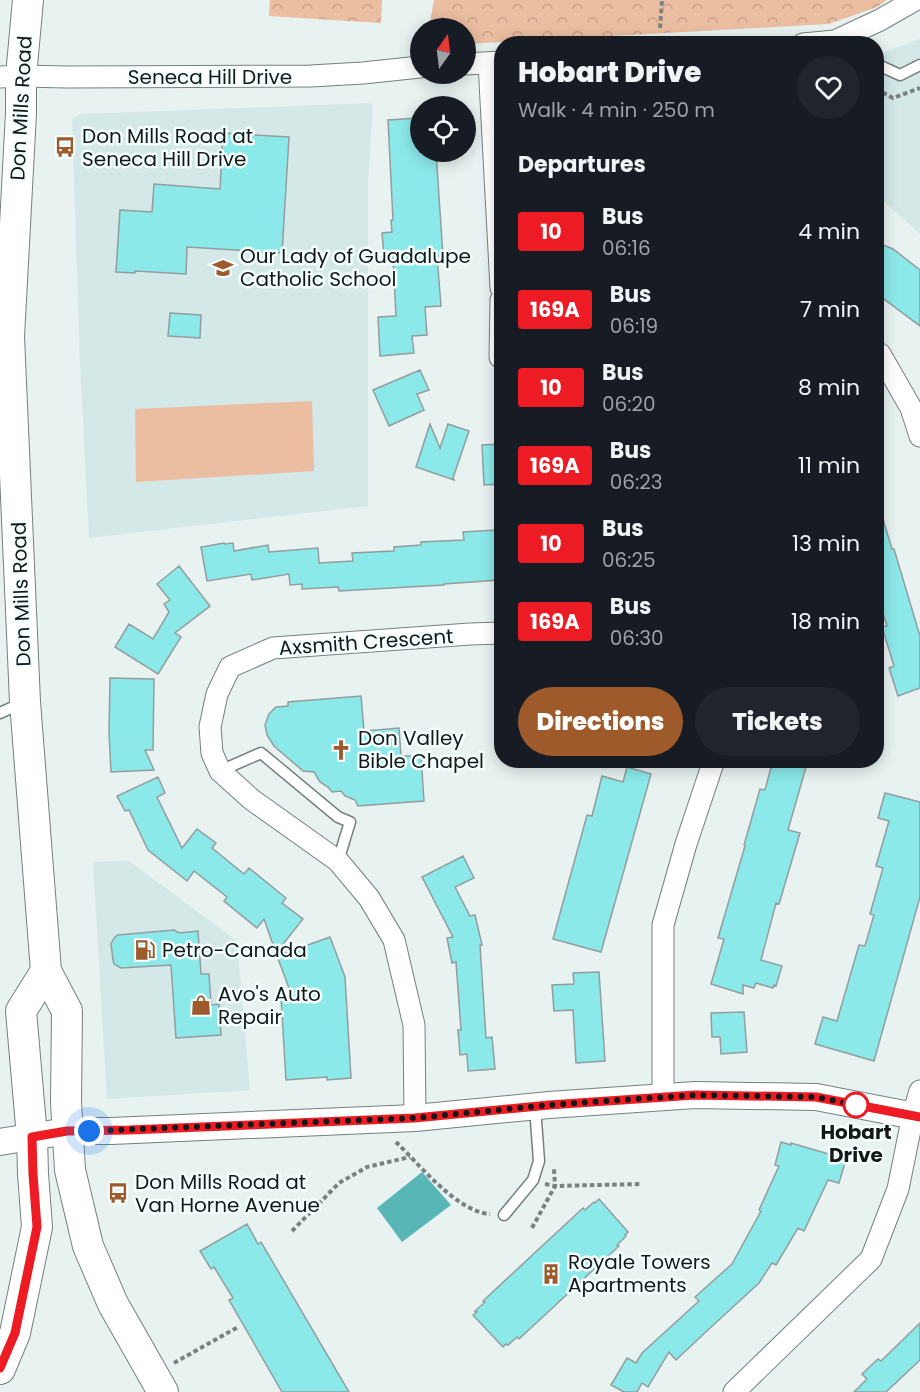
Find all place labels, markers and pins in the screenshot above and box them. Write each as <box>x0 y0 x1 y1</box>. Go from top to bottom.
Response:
place label: Don Mills Road at Seneca Hill Drive <box>82 122 253 173</box>
bus stop icon: Don Mills Road at Seneca Hill Drive <box>53 135 77 159</box>
place label: Our Lady of Guadalupe Catholic School <box>240 242 471 293</box>
school or university icon: Our Lady of Guadalupe Catholic School <box>211 256 235 280</box>
place label: Don Valley Bible Chapel <box>358 724 484 775</box>
church icon: Don Valley Bible Chapel <box>329 738 353 762</box>
place label: Petro-Canada <box>162 936 307 964</box>
fuel station icon: Petro-Canada <box>133 938 157 962</box>
place label: Avo's Auto Repair <box>218 980 321 1031</box>
shop icon: Avo's Auto Repair <box>189 993 213 1017</box>
marker: Hobart Drive <box>843 1092 869 1118</box>
place label: Hobart Drive <box>820 1118 892 1169</box>
place label: Don Mills Road at Van Horne Avenue <box>135 1168 320 1219</box>
bus stop icon: Don Mills Road at Van Horne Avenue <box>106 1181 130 1205</box>
place label: Royale Towers Apartments <box>568 1248 711 1299</box>
building icon: Royale Towers Apartments <box>539 1262 563 1286</box>

